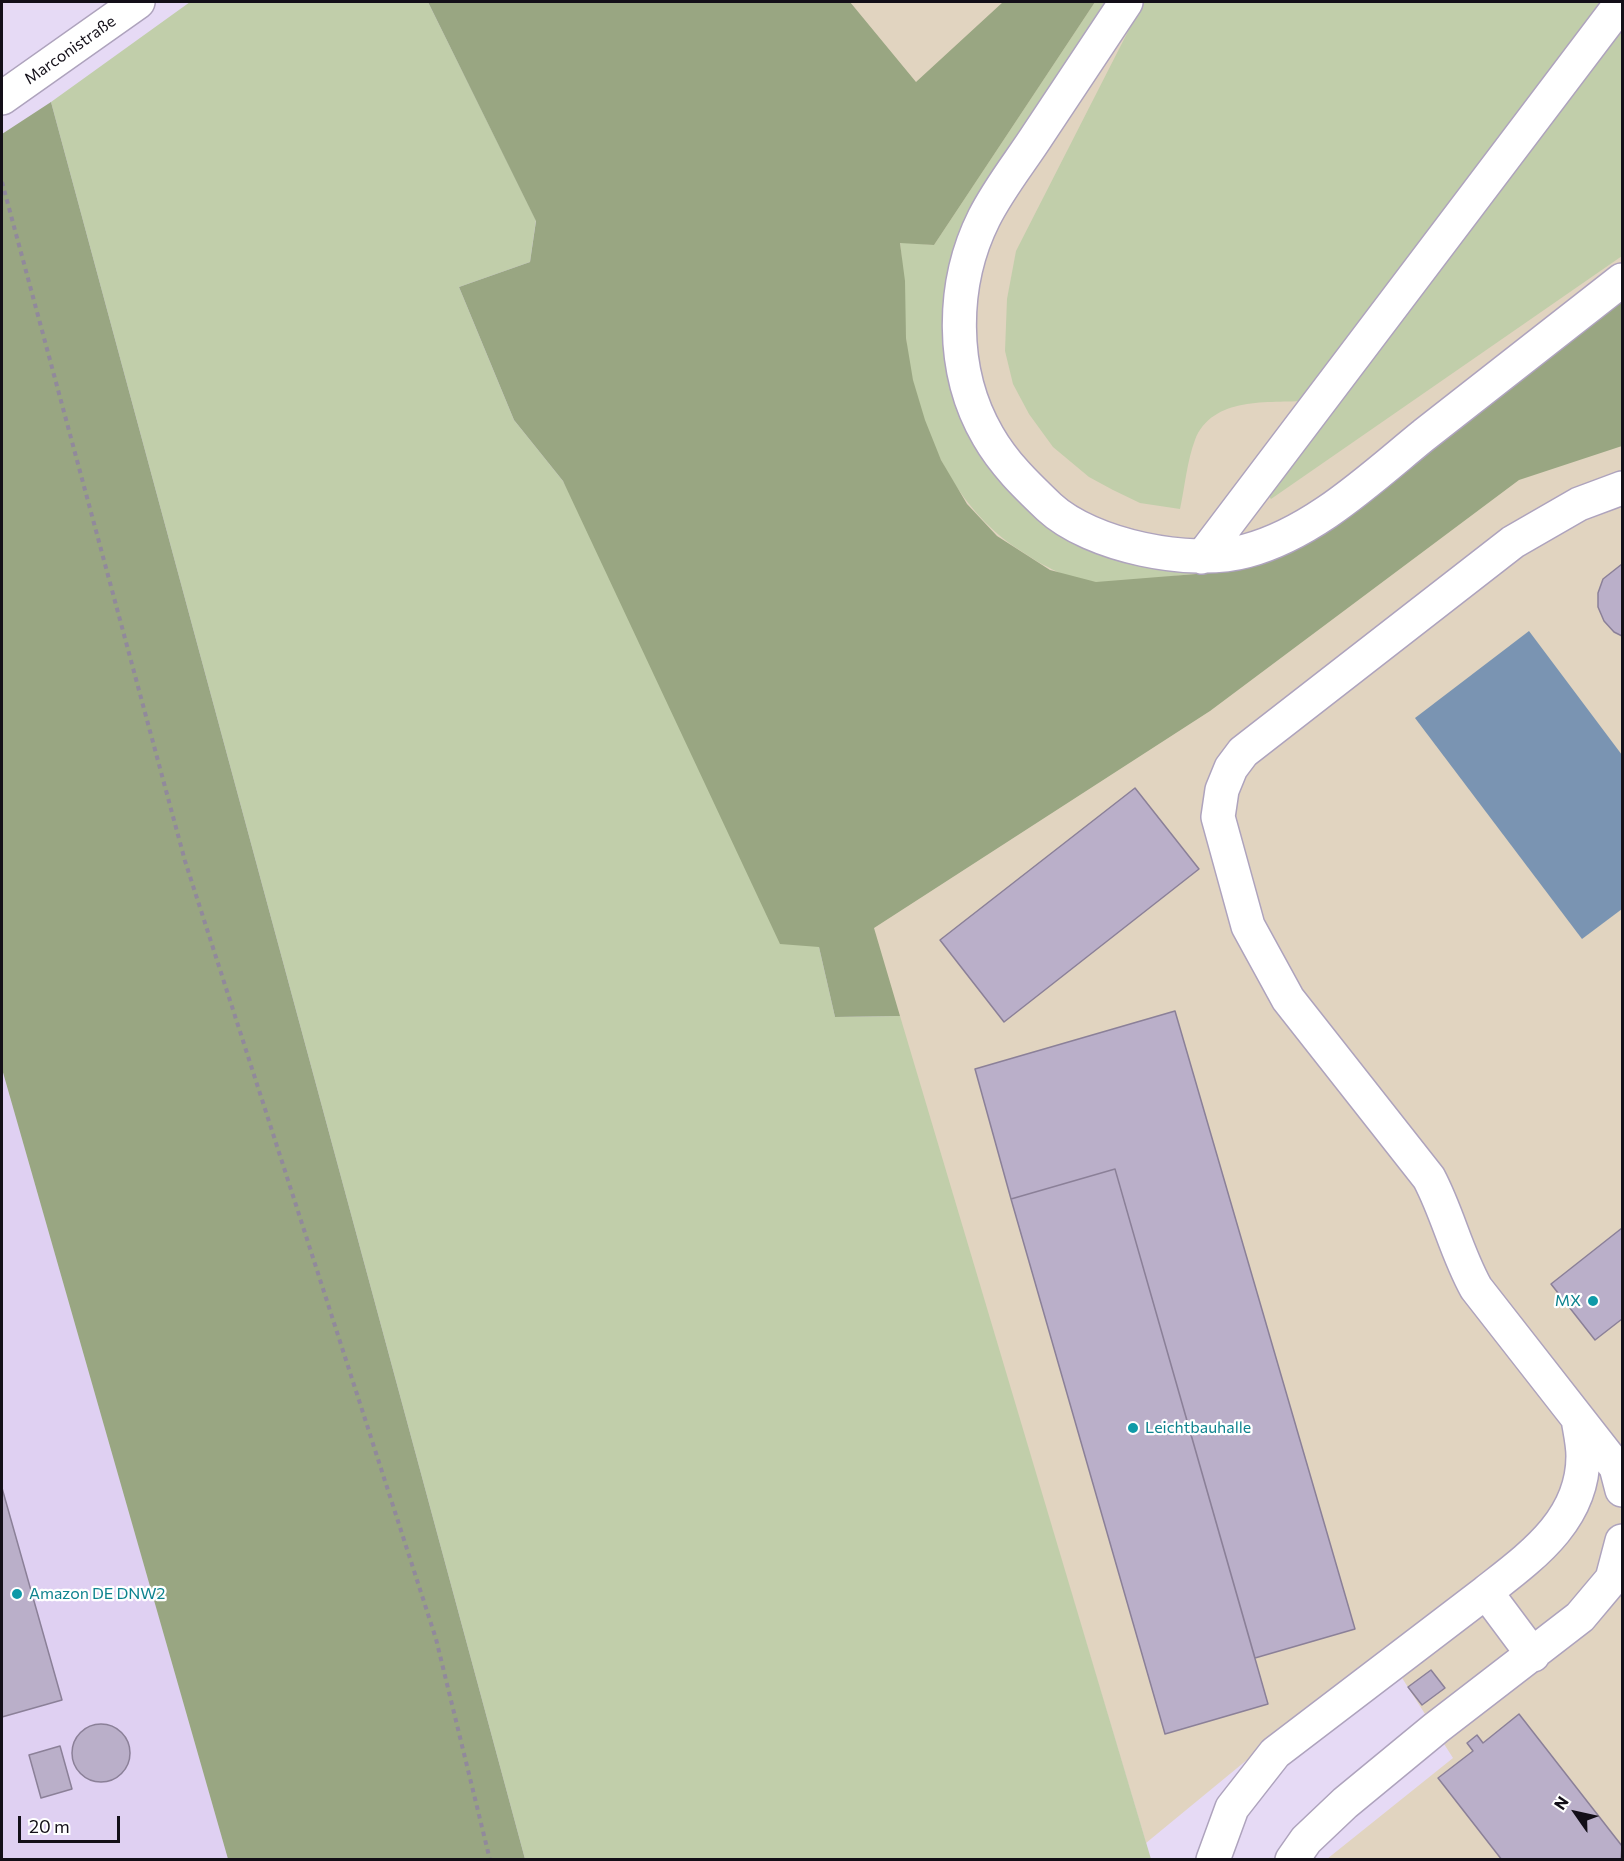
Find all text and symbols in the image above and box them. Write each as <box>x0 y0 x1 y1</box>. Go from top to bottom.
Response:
street label: Marconistraße <box>21 11 119 89</box>
place label: MX <box>1555 1291 1581 1311</box>
marker: MX <box>1586 1294 1600 1308</box>
place label: Leichtbauhalle <box>1145 1418 1251 1438</box>
marker: Leichtbauhalle <box>1126 1421 1140 1435</box>
place label: Amazon DE DNW2 <box>29 1584 165 1604</box>
marker: Amazon DE DNW2 <box>10 1587 24 1601</box>
north arrow <box>1546 1783 1606 1843</box>
text: N <box>1549 1792 1572 1813</box>
scale bar <box>21 1804 123 1842</box>
text: 20 m <box>29 1815 70 1837</box>

